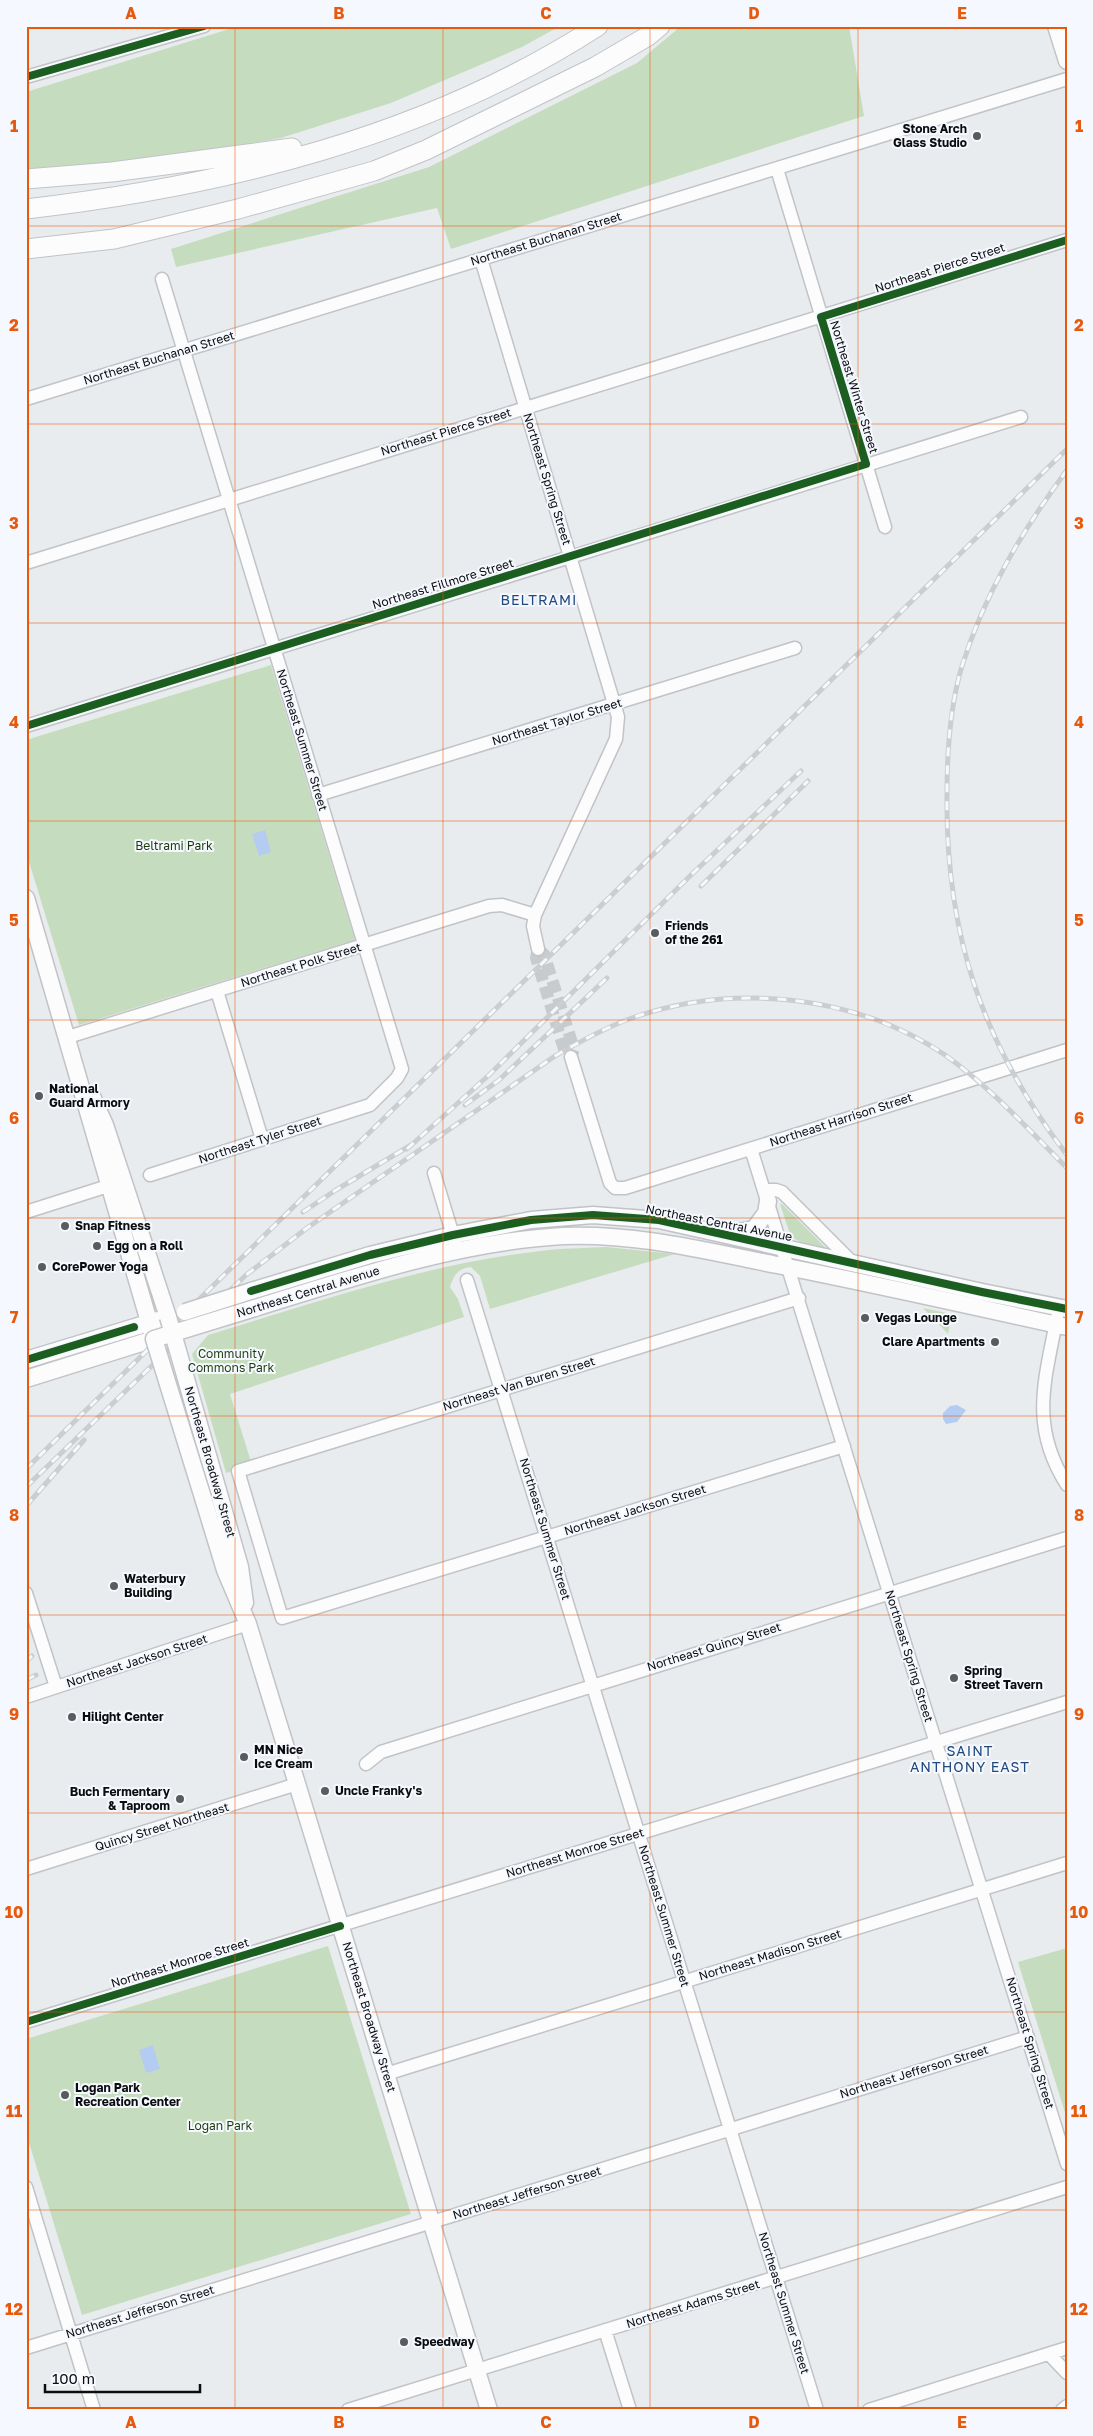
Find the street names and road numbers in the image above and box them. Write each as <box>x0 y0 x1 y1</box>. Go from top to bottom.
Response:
street label: Northeast Buchanan Street <box>468 208 623 269</box>
street label: Northeast Pierce Street <box>873 239 1007 296</box>
street label: Northeast Winter Street <box>827 319 882 455</box>
street label: Northeast Buchanan Street <box>81 327 236 388</box>
street label: Northeast Pierce Street <box>379 404 513 459</box>
street label: Northeast Spring Street <box>520 411 575 547</box>
street label: Northeast Fillmore Street <box>370 555 516 612</box>
street label: Northeast Summer Street <box>274 667 331 813</box>
street label: Northeast Taylor Street <box>490 695 624 748</box>
street label: Northeast Polk Street <box>239 939 363 990</box>
street label: Northeast Harrison Street <box>768 1089 914 1150</box>
street label: Northeast Tyler Street <box>196 1112 323 1166</box>
street label: Northeast Central Avenue <box>645 1201 794 1244</box>
street label: Northeast Central Avenue <box>234 1263 381 1320</box>
street label: Northeast Van Buren Street <box>441 1353 597 1414</box>
street label: Northeast Broadway Street <box>182 1385 239 1539</box>
street label: Northeast Summer Street <box>517 1456 574 1602</box>
street label: Northeast Jackson Street <box>562 1481 708 1538</box>
street label: Northeast Spring Street <box>882 1588 937 1724</box>
street label: Northeast Quincy Street <box>645 1619 783 1674</box>
street label: Northeast Jackson Street <box>64 1631 210 1690</box>
street label: Quincy Street Northeast <box>93 1799 231 1854</box>
street label: Northeast Monroe Street <box>504 1824 646 1881</box>
street label: Northeast Summer Street <box>636 1843 693 1989</box>
street label: Northeast Madison Street <box>697 1926 843 1983</box>
street label: Northeast Monroe Street <box>109 1934 251 1991</box>
street label: Northeast Broadway Street <box>339 1940 400 2094</box>
street label: Northeast Spring Street <box>1003 1975 1058 2111</box>
street label: Northeast Jefferson Street <box>838 2042 990 2101</box>
street label: Northeast Jefferson Street <box>451 2163 603 2222</box>
street label: Northeast Summer Street <box>756 2230 813 2376</box>
street label: Northeast Adams Street <box>624 2276 762 2331</box>
street label: Northeast Jefferson Street <box>64 2282 216 2341</box>

